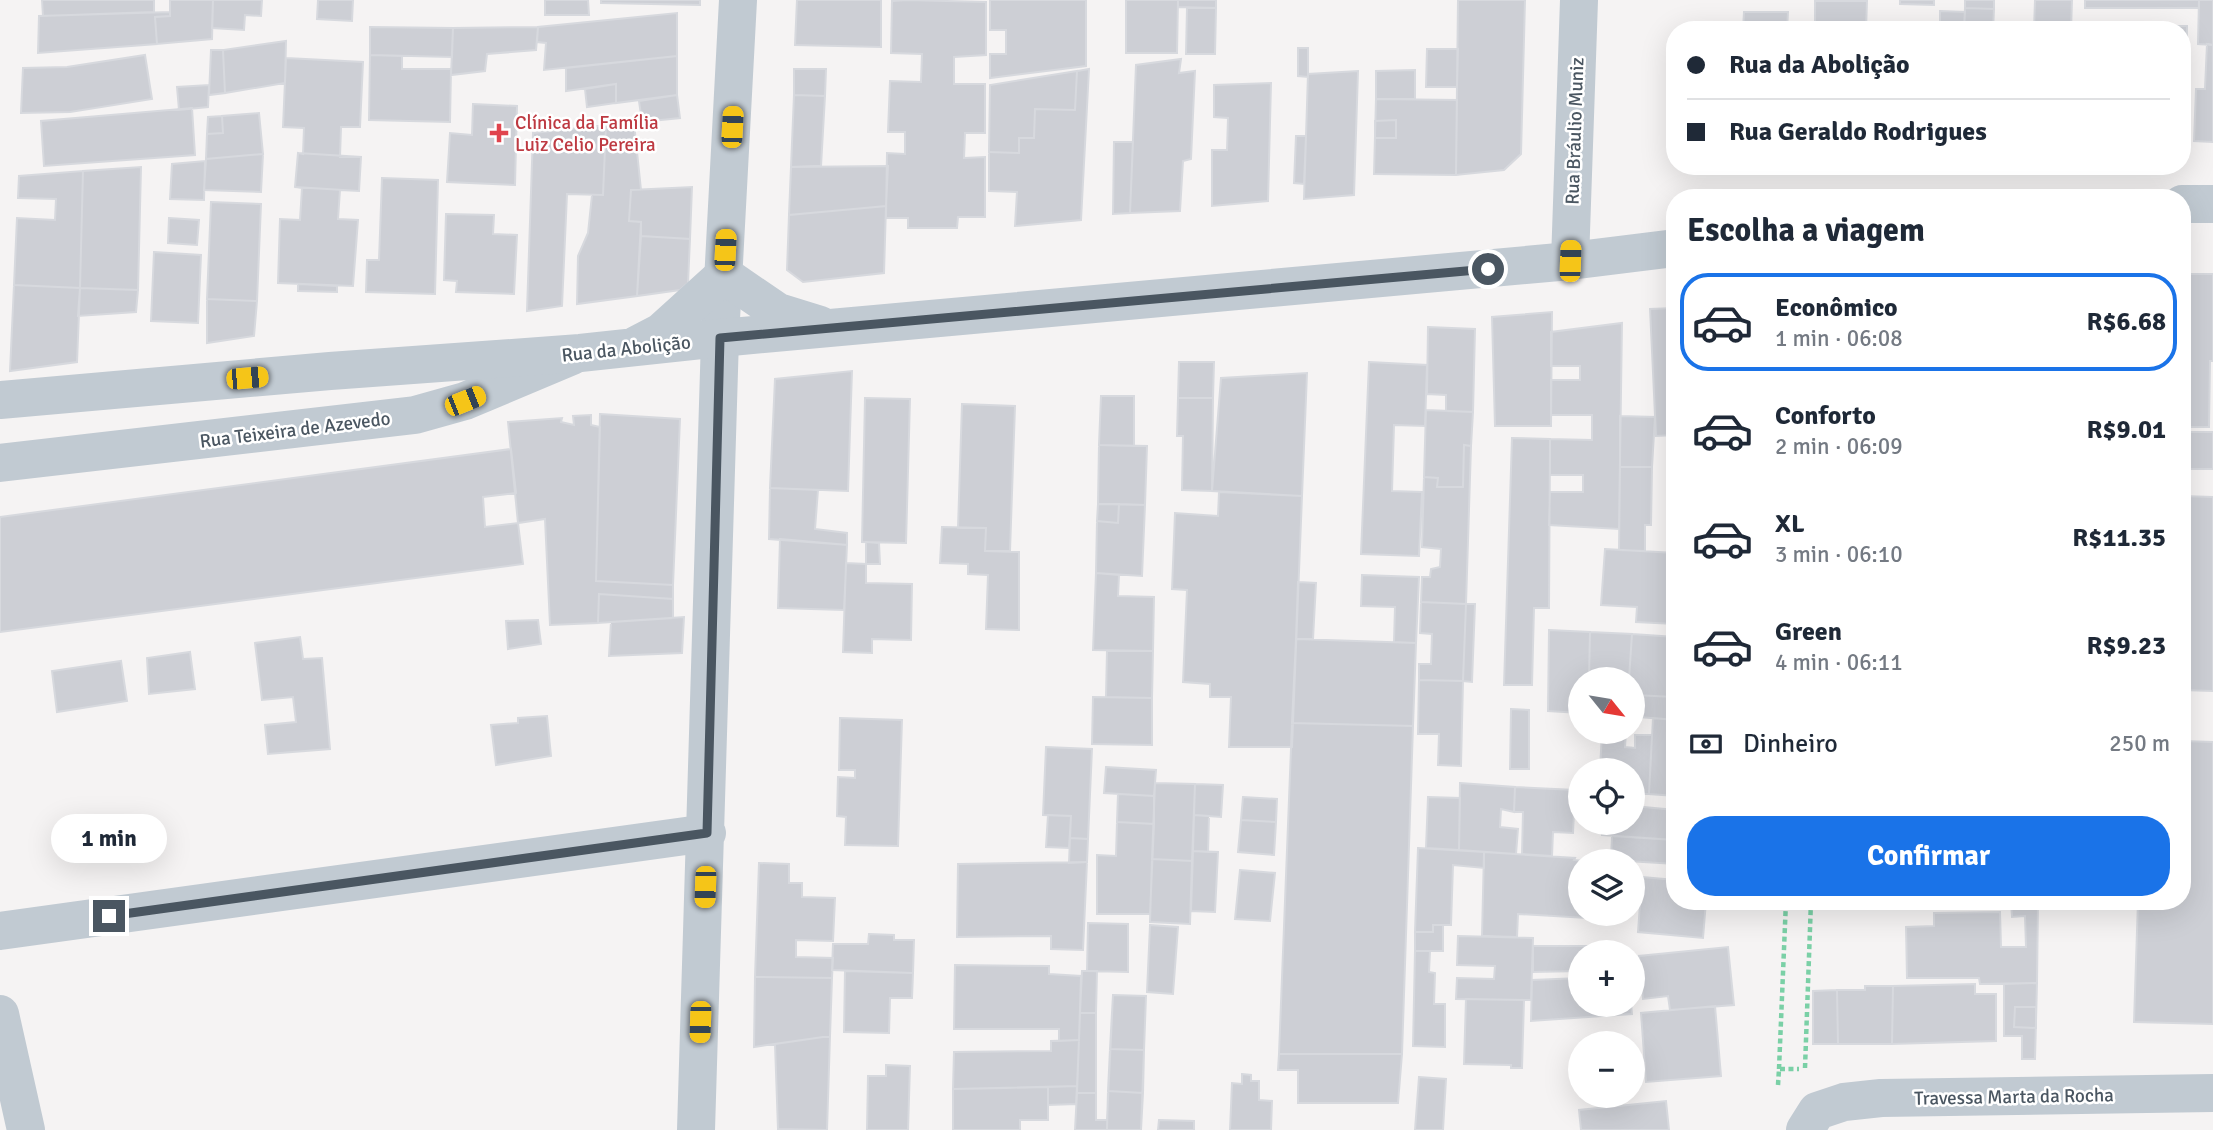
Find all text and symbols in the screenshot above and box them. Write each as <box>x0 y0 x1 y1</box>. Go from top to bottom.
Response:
text: Rua da Abolição <box>1729 49 1910 81</box>
street label: Rua Bráulio Muniz <box>1560 57 1590 205</box>
car <box>721 105 744 149</box>
place label: Clínica da Família Luiz Celio Pereira <box>515 111 659 157</box>
text: Rua Geraldo Rodrigues <box>1729 116 1987 148</box>
marker: Clínica da Família Luiz Celio Pereira <box>489 123 509 143</box>
text: Escolha a viagem <box>1687 211 1925 250</box>
car <box>714 228 737 272</box>
car <box>1559 240 1582 282</box>
route start <box>1472 253 1504 285</box>
icon: car <box>1691 291 1754 354</box>
text: Econômico <box>1775 292 1898 324</box>
text: R$6.68 <box>2086 306 2166 338</box>
text: 1 min · 06:08 <box>1775 324 1903 353</box>
street label: Rua da Abolição <box>560 330 692 368</box>
car <box>226 366 269 390</box>
car <box>442 383 489 419</box>
icon: car <box>1691 399 1754 462</box>
text: Conforto <box>1775 400 1876 432</box>
street label: Rua Teixeira de Azevedo <box>198 406 392 454</box>
text: R$9.01 <box>2086 414 2166 446</box>
text: 2 min · 06:09 <box>1775 432 1903 461</box>
icon: car <box>1691 507 1754 570</box>
text: XL <box>1775 508 1805 540</box>
text: R$11.35 <box>2072 522 2166 554</box>
text: 3 min · 06:10 <box>1775 540 1903 569</box>
icon: car <box>1691 615 1754 678</box>
text: Green <box>1775 616 1842 648</box>
text: R$9.23 <box>2086 630 2166 662</box>
text: 4 min · 06:11 <box>1775 648 1903 677</box>
north arrow <box>1568 667 1645 744</box>
map controls <box>1568 667 1645 1108</box>
icon: cash <box>1687 725 1725 763</box>
text: Dinheiro <box>1743 728 1838 760</box>
text: 250 m <box>2109 729 2170 758</box>
button: locate <box>1568 758 1645 835</box>
callout: 1 min <box>51 814 167 864</box>
button: Confirmar <box>1687 816 2170 896</box>
text: 1 min <box>81 824 137 853</box>
button: layers <box>1568 849 1645 926</box>
car <box>694 866 717 908</box>
route end <box>93 900 125 932</box>
button: + <box>1568 940 1645 1017</box>
car <box>689 1001 712 1043</box>
button: − <box>1568 1031 1645 1108</box>
street label: Travessa Marta da Rocha <box>1914 1083 2114 1111</box>

